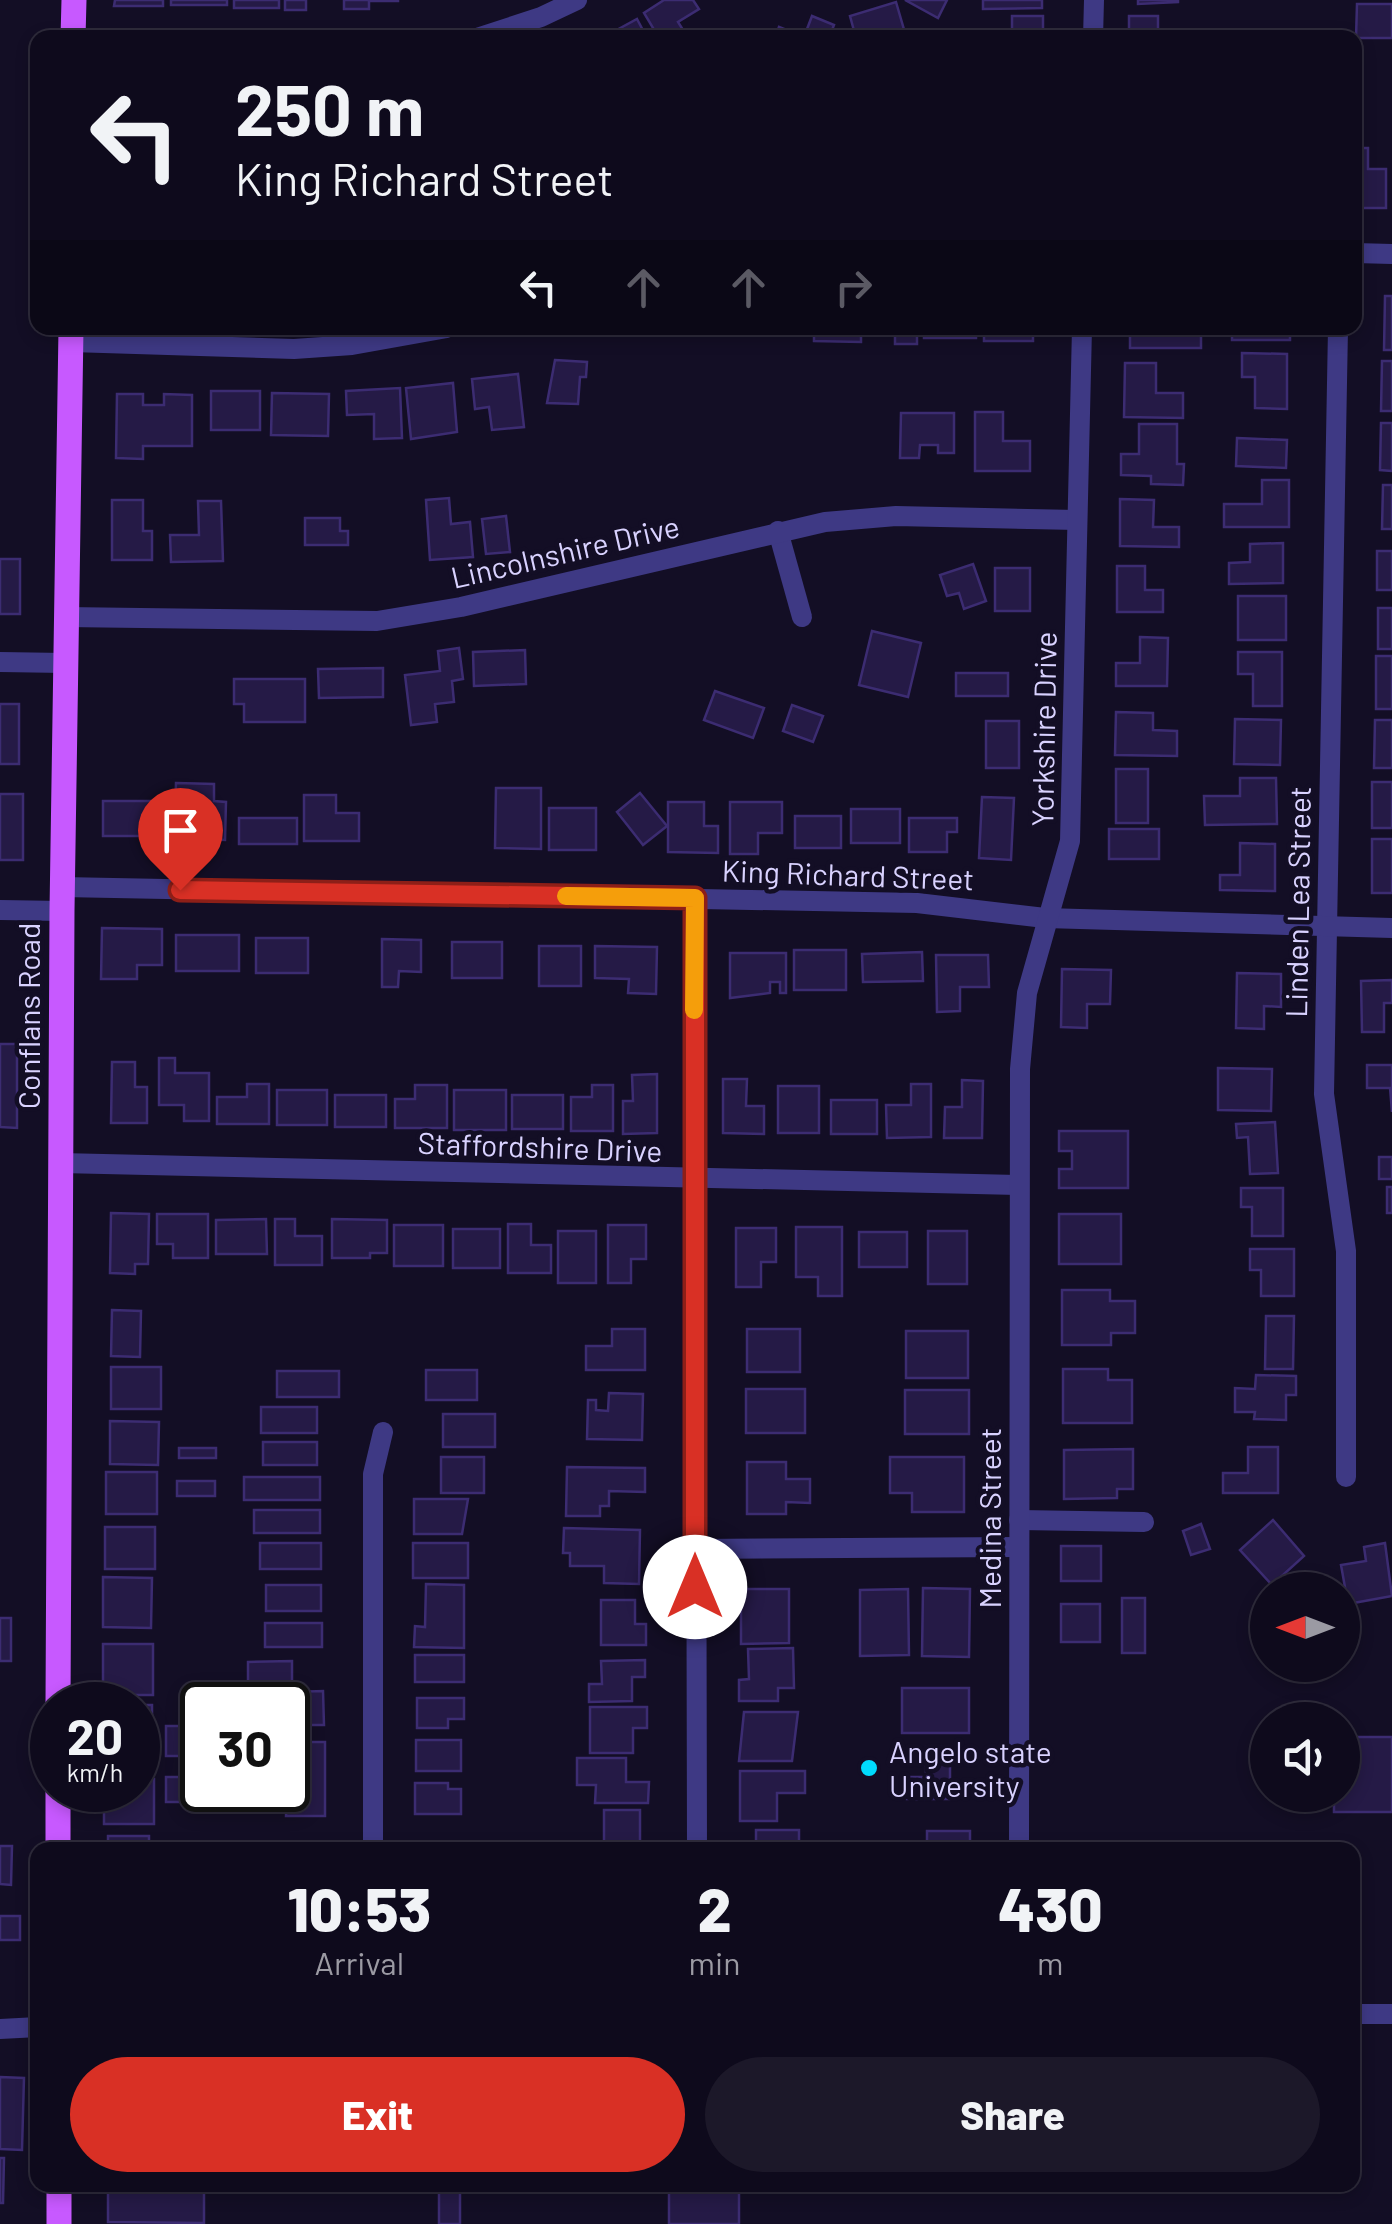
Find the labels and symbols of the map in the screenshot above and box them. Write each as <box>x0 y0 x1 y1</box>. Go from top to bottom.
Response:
street label: Lincolnshire Drive <box>447 507 683 595</box>
street label: Yorkshire Drive <box>1023 631 1063 827</box>
street label: Linden Lea Street <box>1277 786 1317 1018</box>
pin <box>138 788 223 891</box>
street label: King Richard Street <box>721 852 975 896</box>
street label: Conflans Road <box>10 923 46 1109</box>
street label: Staffordshire Drive <box>417 1124 663 1168</box>
street label: Medina Street <box>971 1428 1007 1608</box>
position arrow <box>643 1535 747 1639</box>
north arrow <box>1250 1572 1360 1682</box>
speed limit sign: 30 <box>180 1682 310 1812</box>
place label: Angelo state University <box>889 1733 1052 1803</box>
marker: Angelo state University <box>858 1757 880 1779</box>

